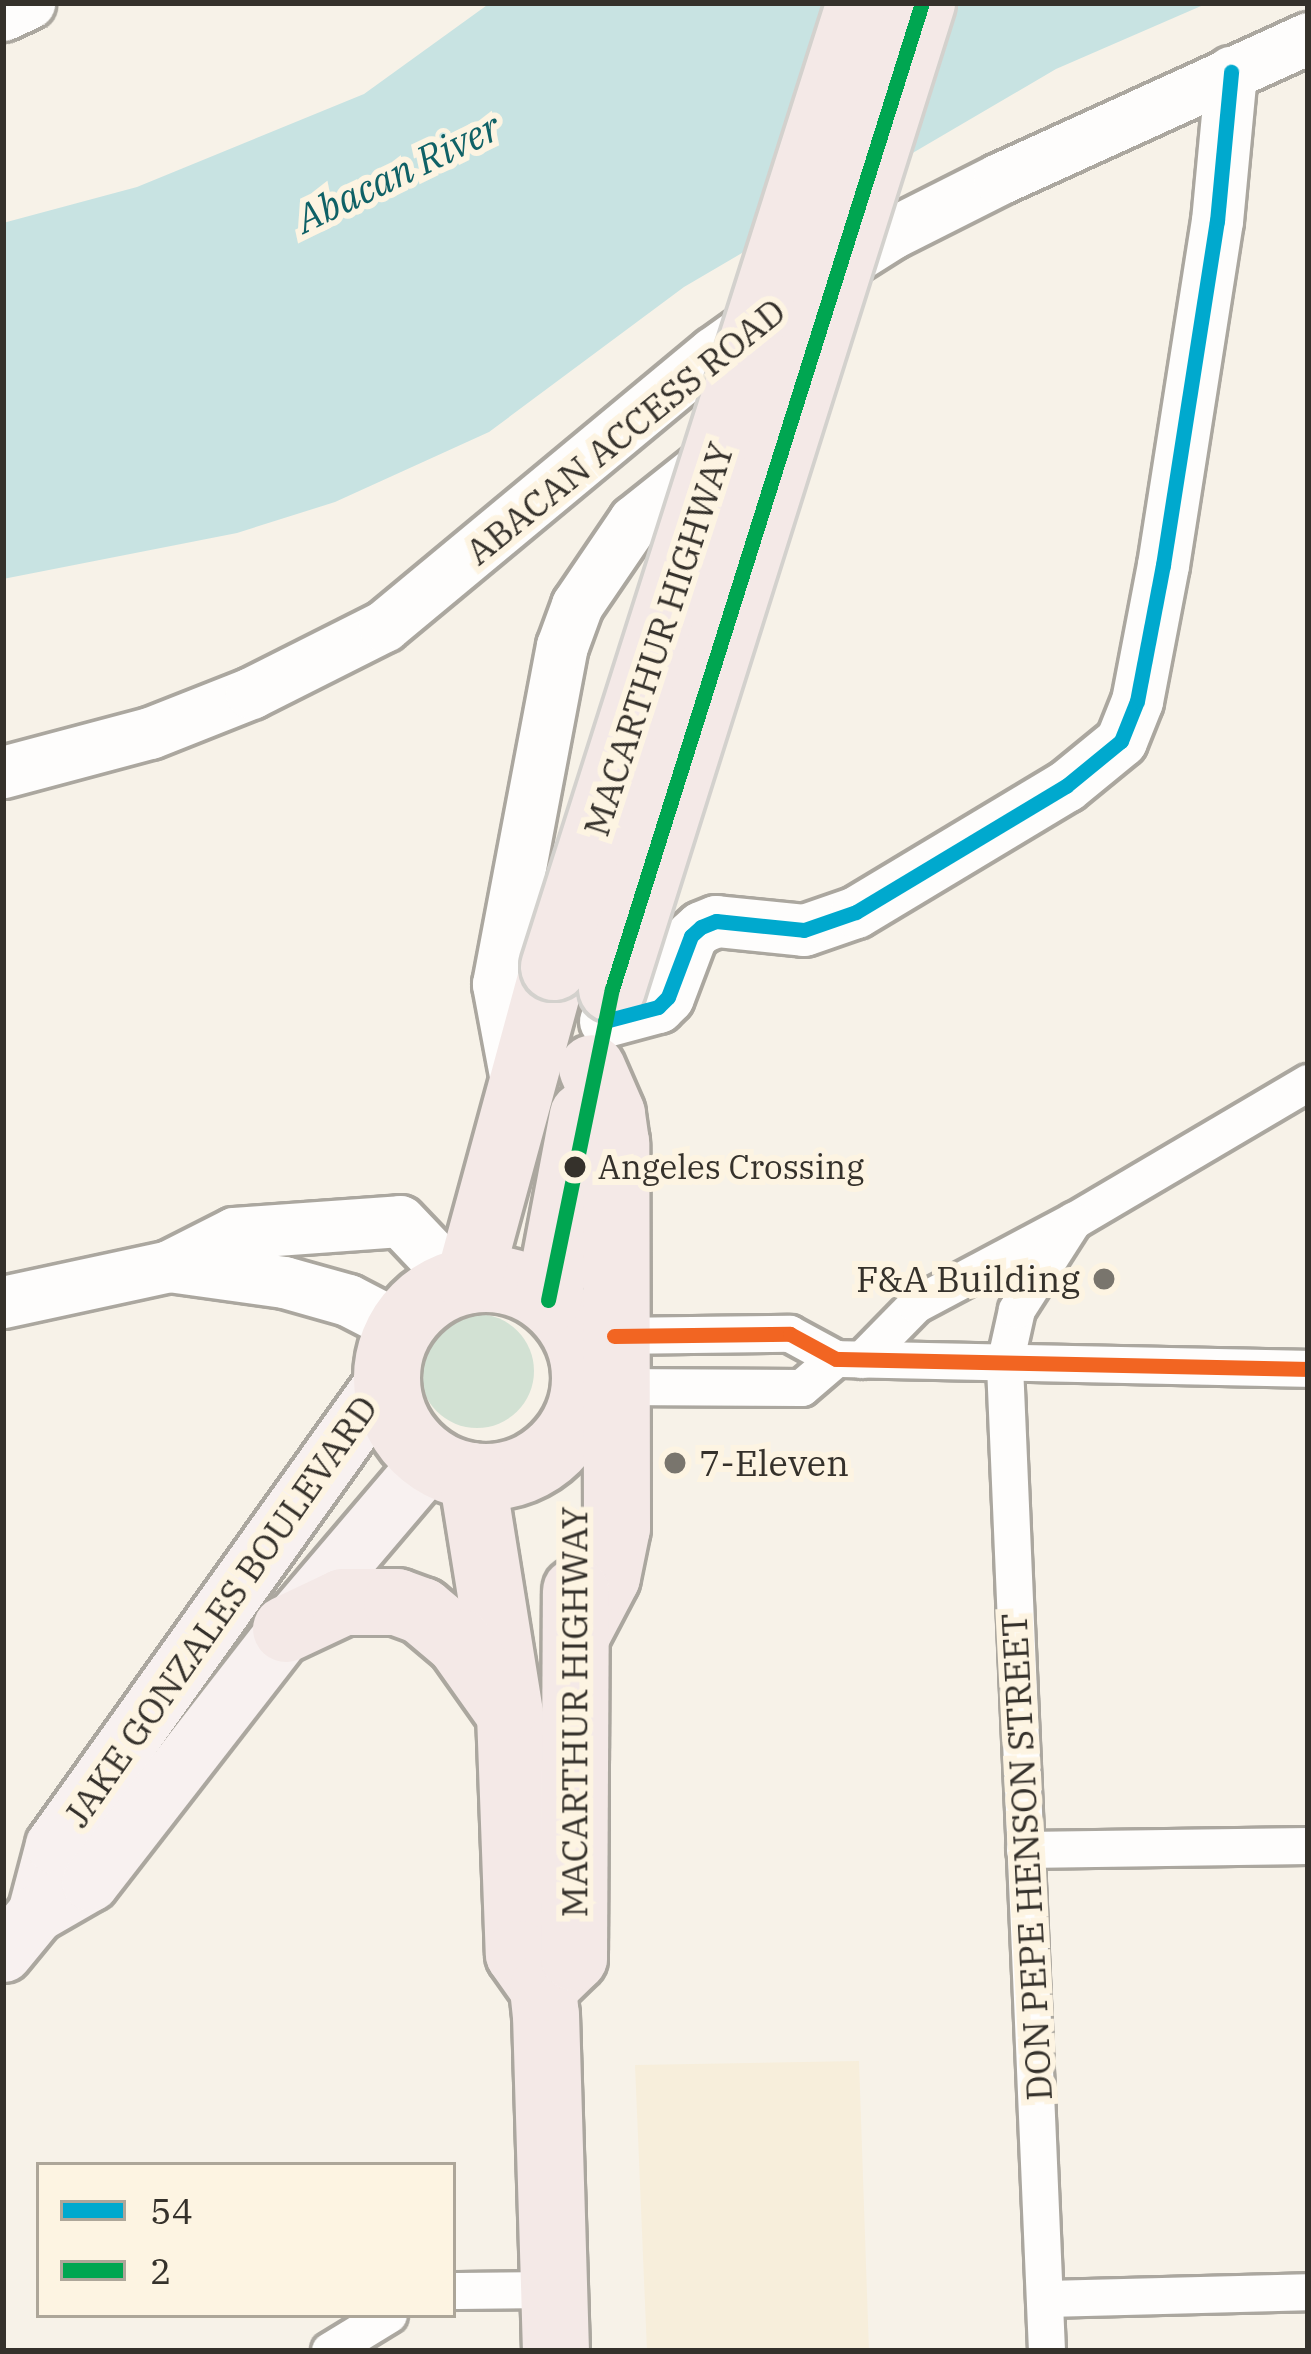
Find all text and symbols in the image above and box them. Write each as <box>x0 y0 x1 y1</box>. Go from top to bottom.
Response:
water label: Abacan River <box>288 103 508 243</box>
street label: ABACAN ACCESS ROAD <box>457 289 793 573</box>
street label: MACARTHUR HIGHWAY <box>574 437 742 841</box>
place label: Angeles Crossing <box>598 1147 864 1187</box>
marker: Angeles Crossing <box>564 1156 586 1178</box>
place label: F&A Building <box>856 1257 1080 1301</box>
marker: F&A Building <box>1091 1266 1117 1292</box>
street label: JAKE GONZALES BOULEVARD <box>54 1387 386 1835</box>
place label: 7-Eleven <box>699 1441 849 1485</box>
marker: 7-Eleven <box>662 1450 688 1476</box>
street label: MACARTHUR HIGHWAY <box>552 1506 596 1918</box>
street label: DON PEPE HENSON STREET <box>992 1612 1060 2102</box>
legend <box>36 2162 456 2318</box>
text: 54 <box>150 2187 193 2234</box>
text: 2 <box>150 2247 172 2294</box>

